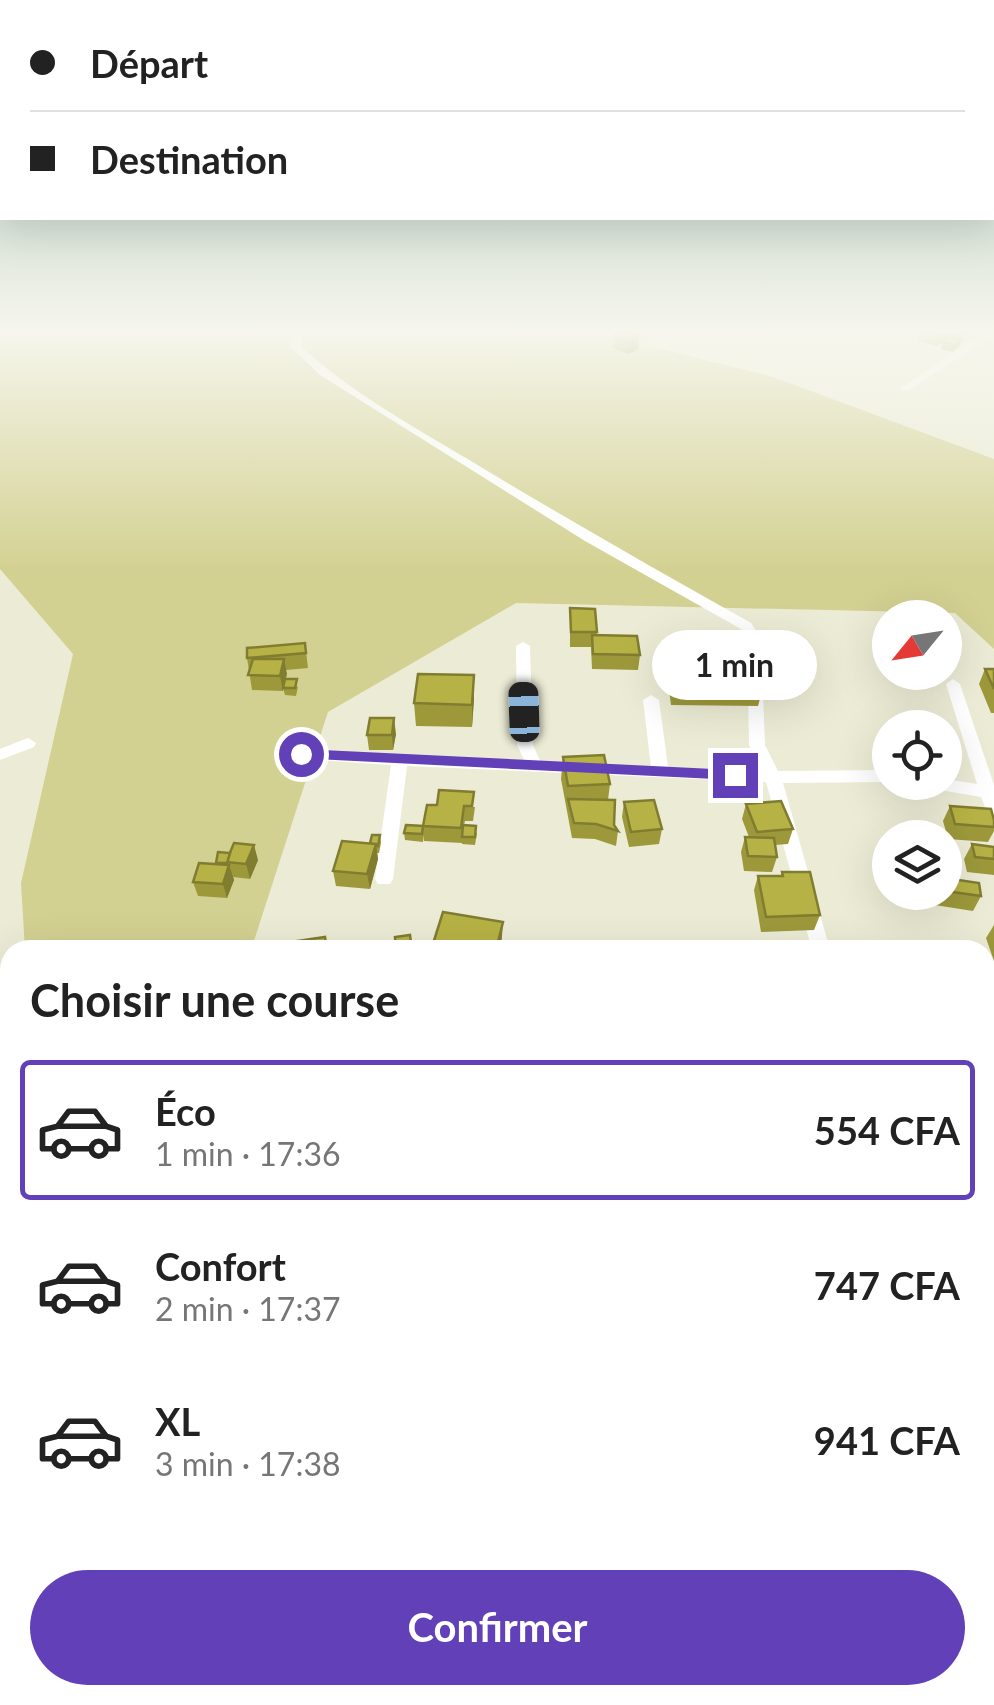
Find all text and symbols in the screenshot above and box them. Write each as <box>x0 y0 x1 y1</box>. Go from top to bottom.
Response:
text: Départ <box>90 40 208 86</box>
text: Destination <box>90 136 288 182</box>
north arrow <box>872 600 962 690</box>
map controls <box>872 600 962 910</box>
callout: 1 min <box>652 630 818 700</box>
text: 1 min <box>695 645 774 684</box>
car <box>508 681 540 743</box>
button: locate <box>872 710 962 800</box>
route start <box>279 732 324 777</box>
route end <box>713 753 758 798</box>
button: layers <box>872 820 962 910</box>
text: Choisir une course <box>30 973 399 1027</box>
icon: car <box>35 1085 125 1175</box>
text: Éco <box>155 1088 216 1134</box>
text: 554 CFA <box>814 1107 960 1153</box>
text: 1 min · 17:36 <box>155 1134 341 1173</box>
icon: car <box>35 1240 125 1330</box>
text: Confort <box>155 1243 286 1289</box>
text: 747 CFA <box>814 1262 960 1308</box>
text: 2 min · 17:37 <box>155 1289 341 1328</box>
icon: car <box>35 1395 125 1485</box>
text: XL <box>155 1398 200 1444</box>
text: 941 CFA <box>814 1417 960 1463</box>
text: 3 min · 17:38 <box>155 1444 341 1483</box>
button: Confirmer <box>30 1570 965 1685</box>

